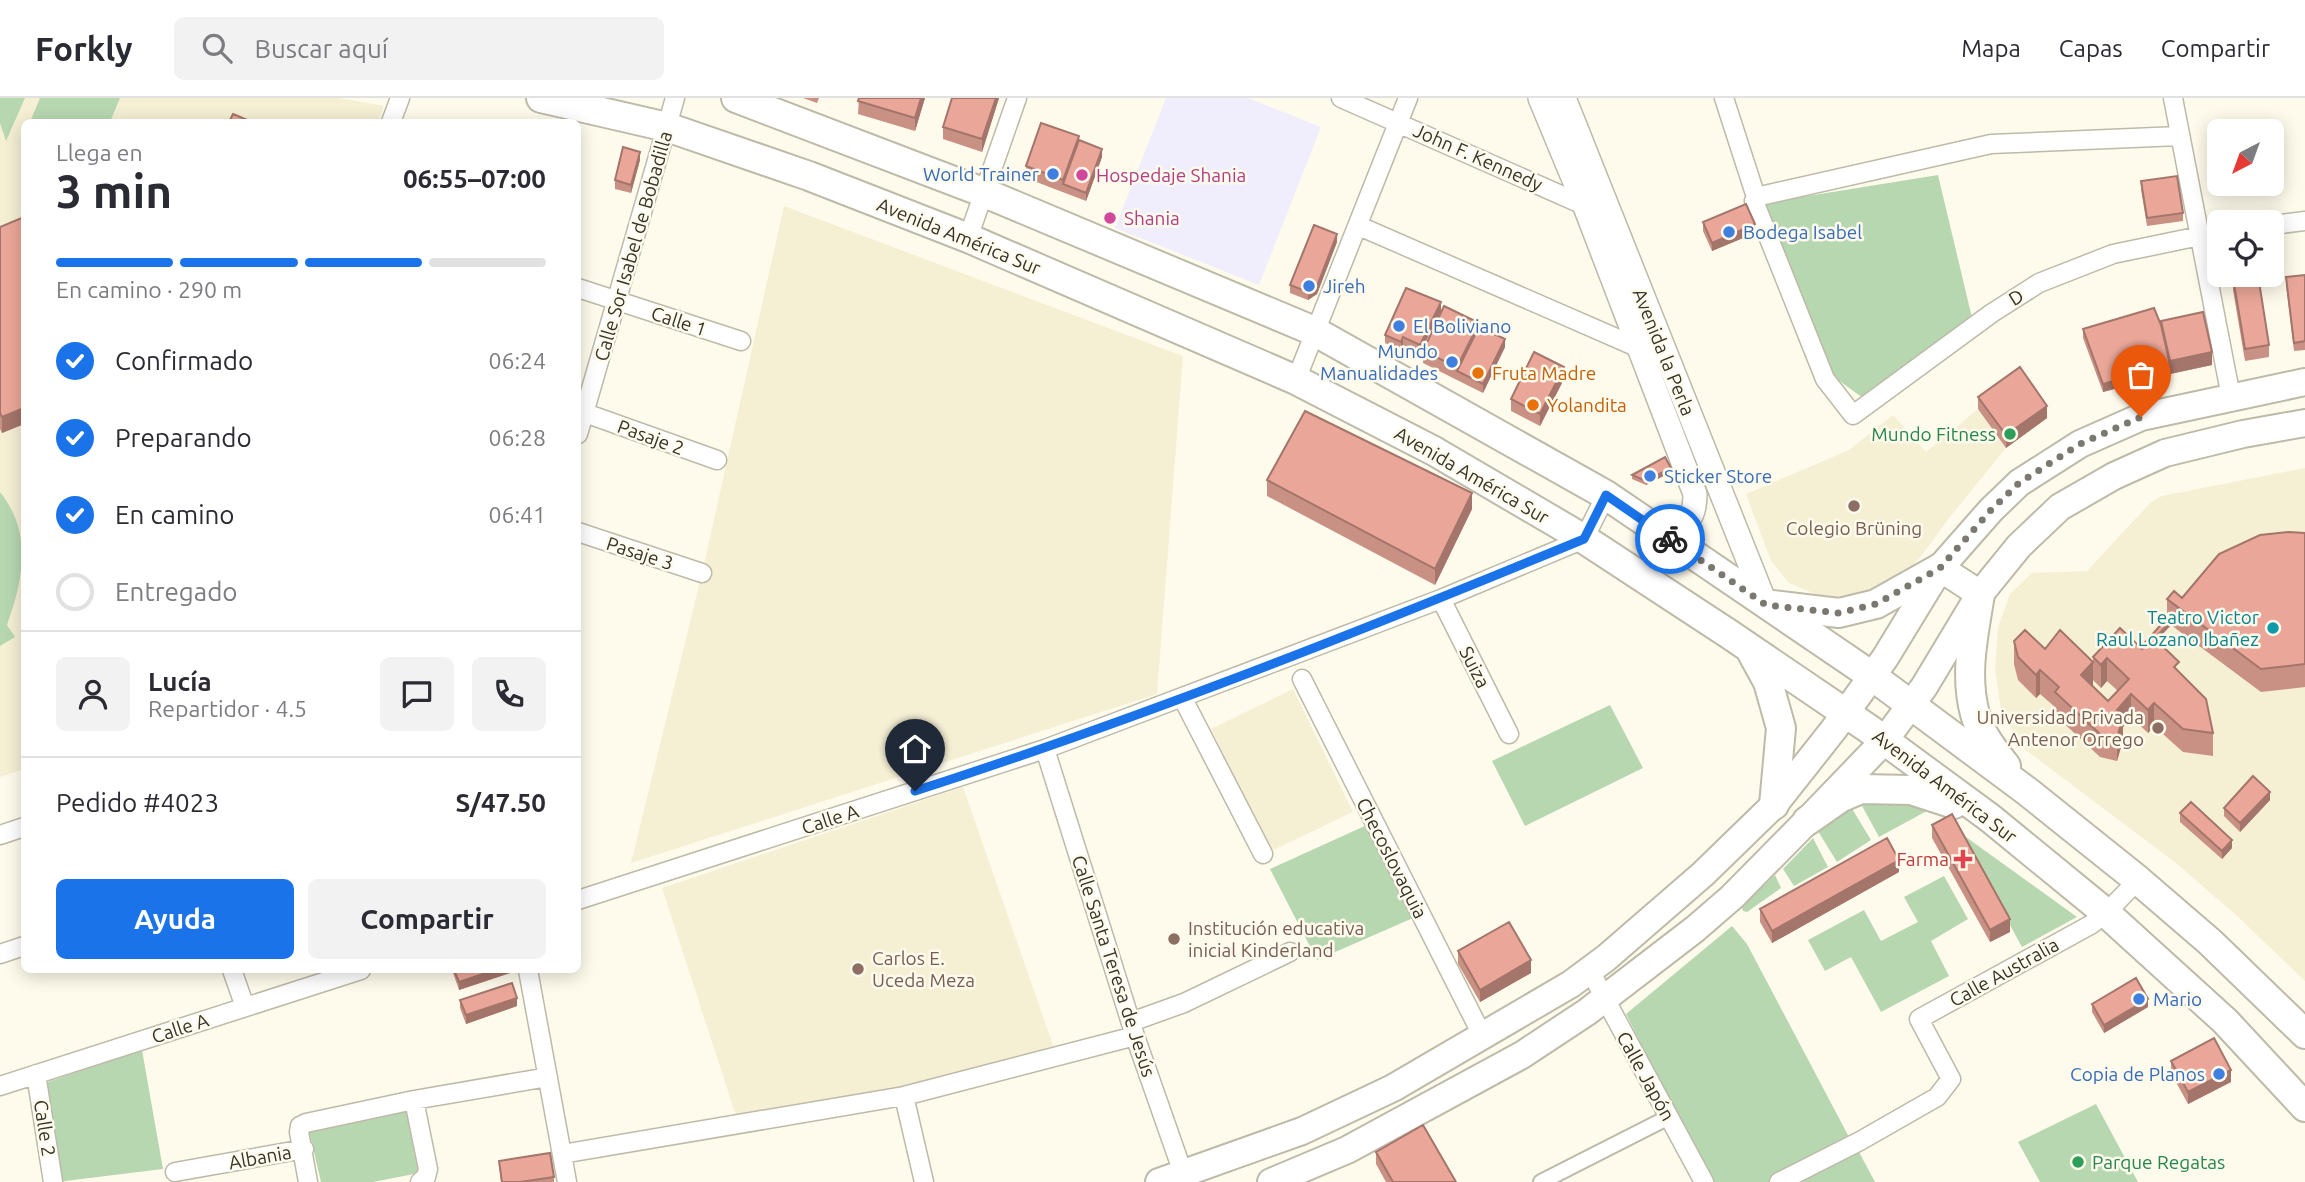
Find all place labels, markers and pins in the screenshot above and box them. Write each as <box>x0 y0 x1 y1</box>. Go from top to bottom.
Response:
place label: World Trainer <box>923 163 1039 185</box>
place label: Hospedaje Shania <box>1096 164 1246 186</box>
marker: World Trainer <box>1045 166 1061 182</box>
marker: Hospedaje Shania <box>1074 167 1090 183</box>
place label: Shania <box>1124 207 1180 229</box>
marker: Shania <box>1102 210 1118 226</box>
place label: Bodega Isabel <box>1743 221 1862 243</box>
marker: Bodega Isabel <box>1721 224 1737 240</box>
place label: Jireh <box>1323 275 1365 297</box>
marker: Jireh <box>1301 278 1317 294</box>
place label: El Boliviano <box>1413 315 1511 337</box>
marker: El Boliviano <box>1391 318 1407 334</box>
place label: Mundo Manualidades <box>1320 340 1438 384</box>
pin <box>2111 345 2171 417</box>
marker: Mundo Manualidades <box>1444 354 1460 370</box>
place label: Fruta Madre <box>1492 362 1596 384</box>
marker: Fruta Madre <box>1470 365 1486 381</box>
place label: Yolandita <box>1547 394 1627 416</box>
marker: Yolandita <box>1525 397 1541 413</box>
place label: Mundo Fitness <box>1871 423 1996 445</box>
marker: Mundo Fitness <box>2002 426 2018 442</box>
place label: Sticker Store <box>1664 465 1772 487</box>
marker: Sticker Store <box>1642 468 1658 484</box>
marker: Colegio Brüning <box>1846 498 1862 514</box>
place label: Colegio Brüning <box>1786 517 1922 539</box>
place label: Teatro Victor Raul Lozano Ibañez <box>2096 606 2259 650</box>
marker: Teatro Victor Raul Lozano Ibañez <box>2265 620 2281 636</box>
place label: Universidad Privada Antenor Orrego <box>1976 706 2144 750</box>
pin <box>885 719 945 791</box>
marker: Universidad Privada Antenor Orrego <box>2150 720 2166 736</box>
place label: Farma <box>1897 848 1949 870</box>
marker: Farma <box>1955 851 1971 867</box>
place label: Institución educativa inicial Kinderland <box>1188 917 1364 961</box>
marker: Institución educativa inicial Kinderland <box>1166 931 1182 947</box>
place label: Carlos E. Uceda Meza <box>872 947 975 991</box>
marker: Carlos E. Uceda Meza <box>850 961 866 977</box>
place label: Mario <box>2153 988 2202 1010</box>
marker: Mario <box>2131 991 2147 1007</box>
place label: Copia de Planos <box>2070 1063 2205 1085</box>
marker: Copia de Planos <box>2211 1066 2227 1082</box>
place label: Parque Regatas <box>2092 1151 2225 1173</box>
marker: Parque Regatas <box>2070 1154 2086 1170</box>

